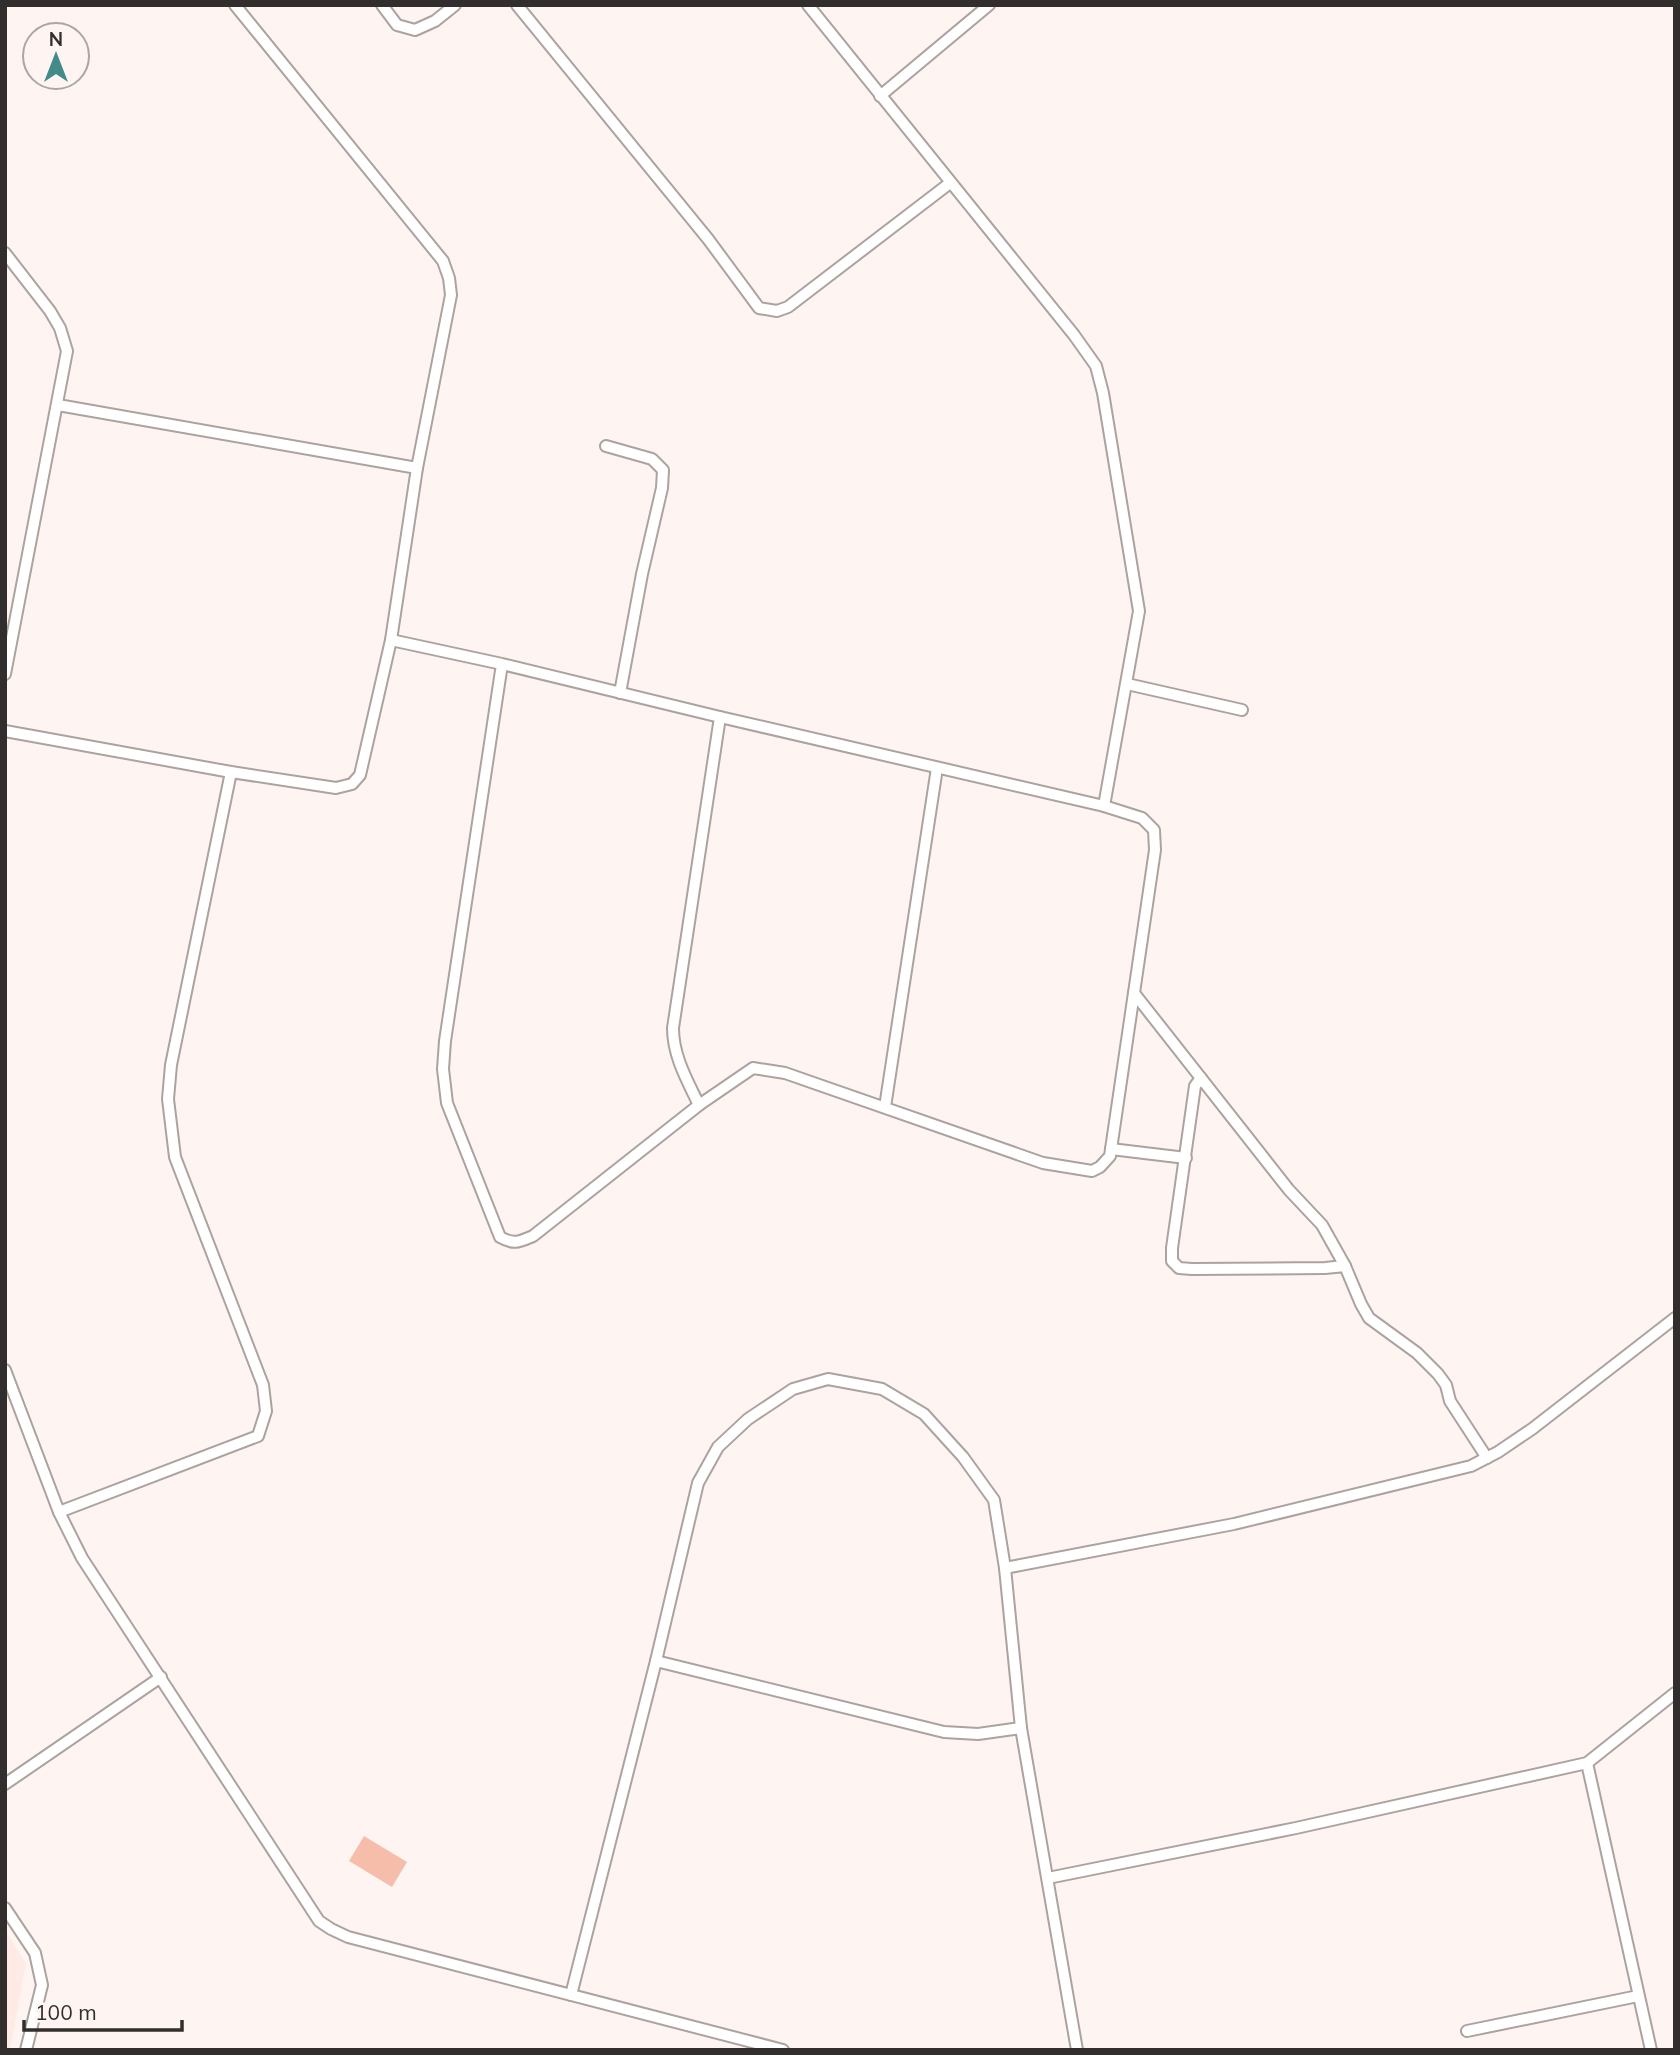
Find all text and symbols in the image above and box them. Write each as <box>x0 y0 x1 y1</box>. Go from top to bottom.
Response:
north arrow <box>21 21 91 91</box>
text: N <box>49 27 63 51</box>
scale bar <box>24 1988 182 2032</box>
text: 100 m <box>35 1999 97 2025</box>

